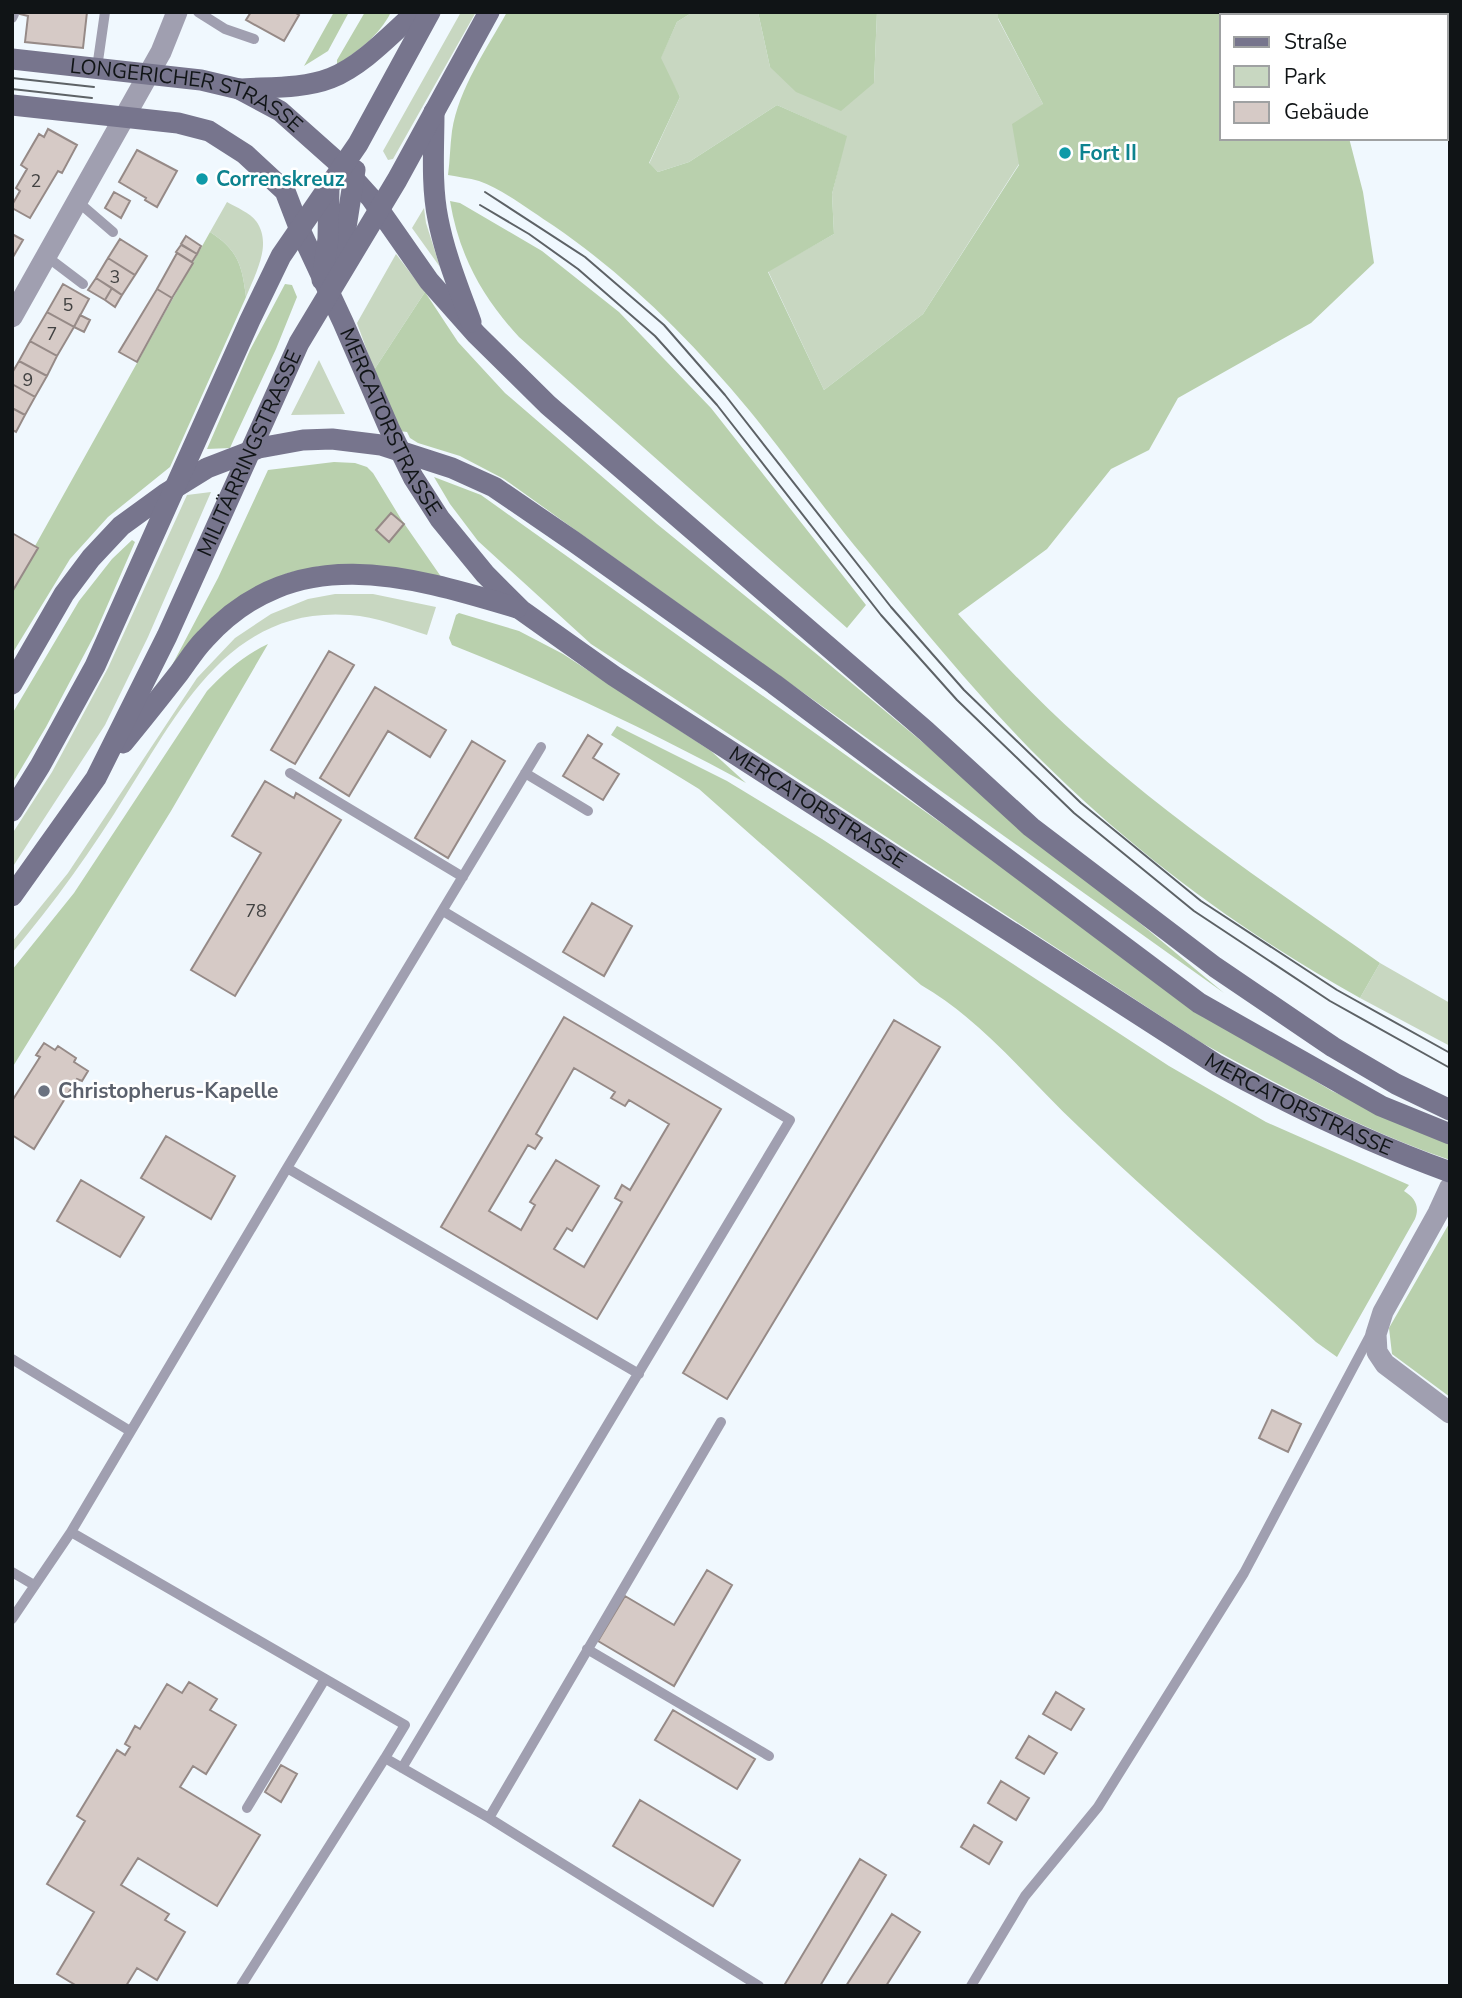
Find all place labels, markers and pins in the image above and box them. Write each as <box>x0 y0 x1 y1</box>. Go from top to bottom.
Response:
place label: Fort II <box>1079 139 1137 167</box>
marker: Fort II <box>1057 145 1073 161</box>
place label: Correnskreuz <box>216 165 345 193</box>
marker: Correnskreuz <box>194 171 210 187</box>
place label: Christopherus-Kapelle <box>58 1077 278 1105</box>
marker: Christopherus-Kapelle <box>36 1083 52 1099</box>

